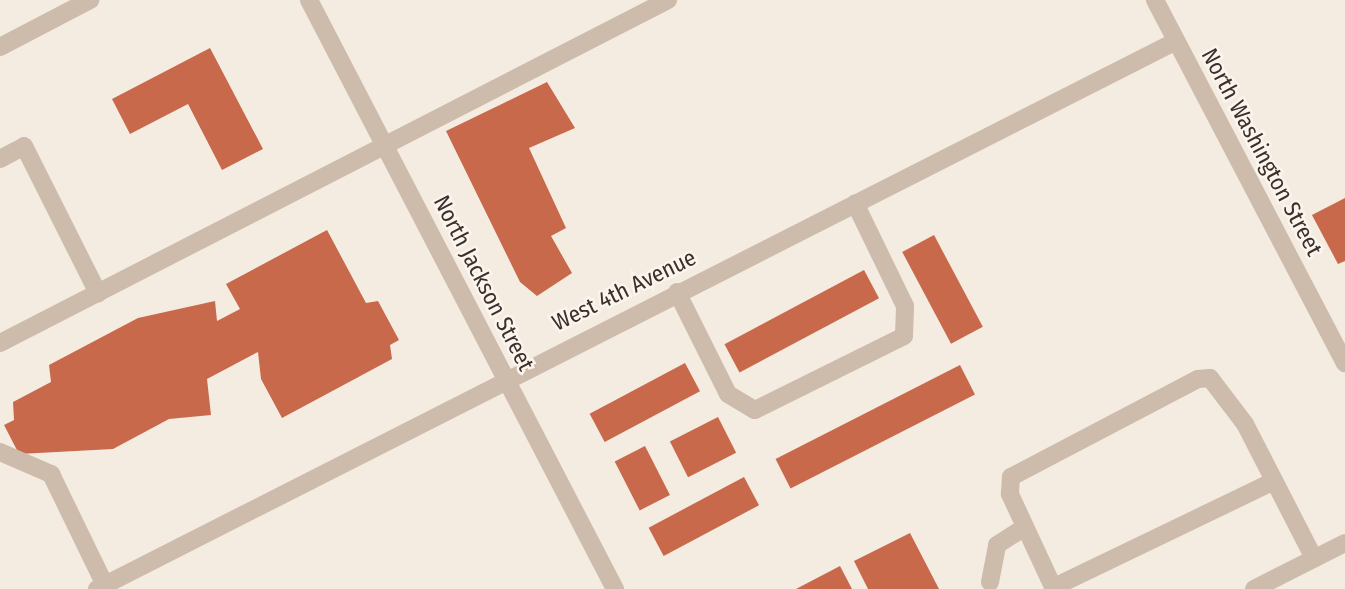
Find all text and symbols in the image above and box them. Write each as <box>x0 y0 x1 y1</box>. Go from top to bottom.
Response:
street label: North Washington Street <box>1196 44 1328 260</box>
street label: North Jackson Street <box>428 191 540 375</box>
street label: West 4th Avenue <box>548 243 700 337</box>

